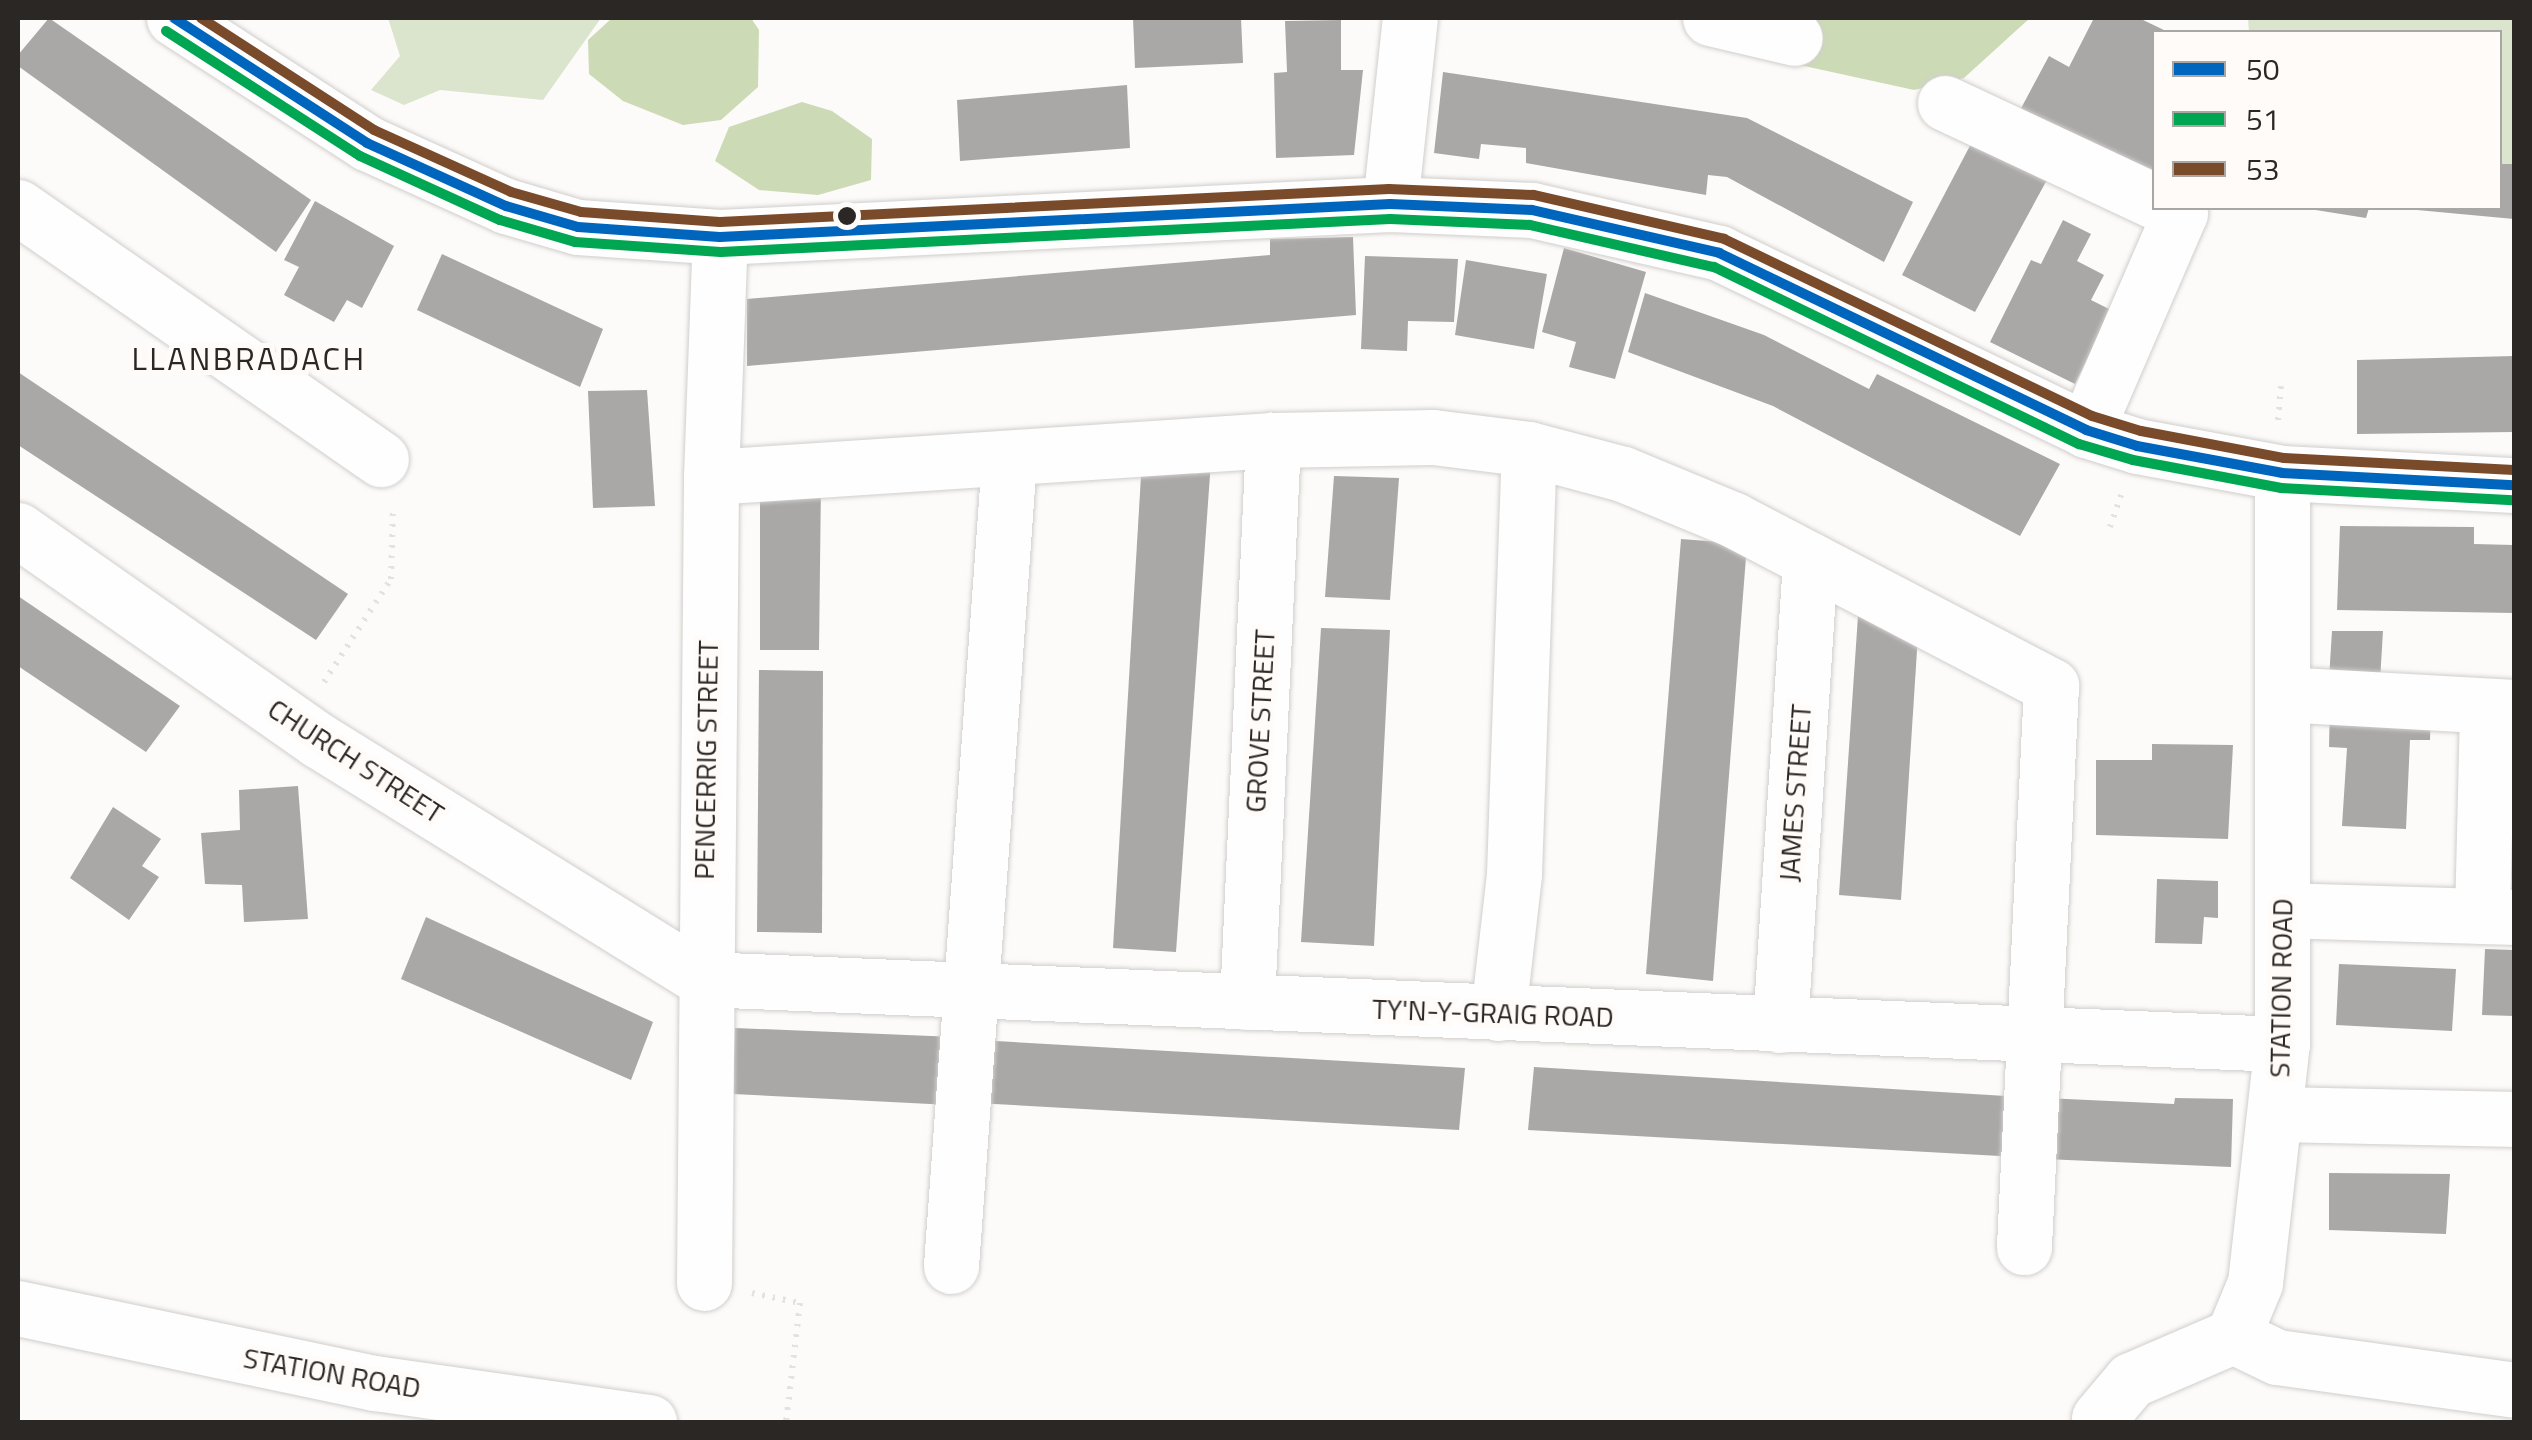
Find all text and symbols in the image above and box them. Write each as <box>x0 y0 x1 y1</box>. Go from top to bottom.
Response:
legend <box>2152 30 2502 210</box>
text: 50 <box>2246 46 2280 92</box>
text: 51 <box>2246 96 2280 142</box>
text: 53 <box>2246 146 2280 192</box>
unlabelled marker <box>837 206 857 226</box>
district label: LLANBRADACH <box>131 339 367 377</box>
street label: GROVE STREET <box>1238 629 1282 813</box>
street label: PENCERRIG STREET <box>687 640 725 880</box>
street label: CHURCH STREET <box>262 692 450 830</box>
street label: JAMES STREET <box>1772 703 1818 883</box>
street label: STATION ROAD <box>2263 898 2299 1078</box>
street label: TY'N-Y-GRAIG ROAD <box>1372 992 1614 1034</box>
street label: STATION ROAD <box>241 1341 423 1405</box>

